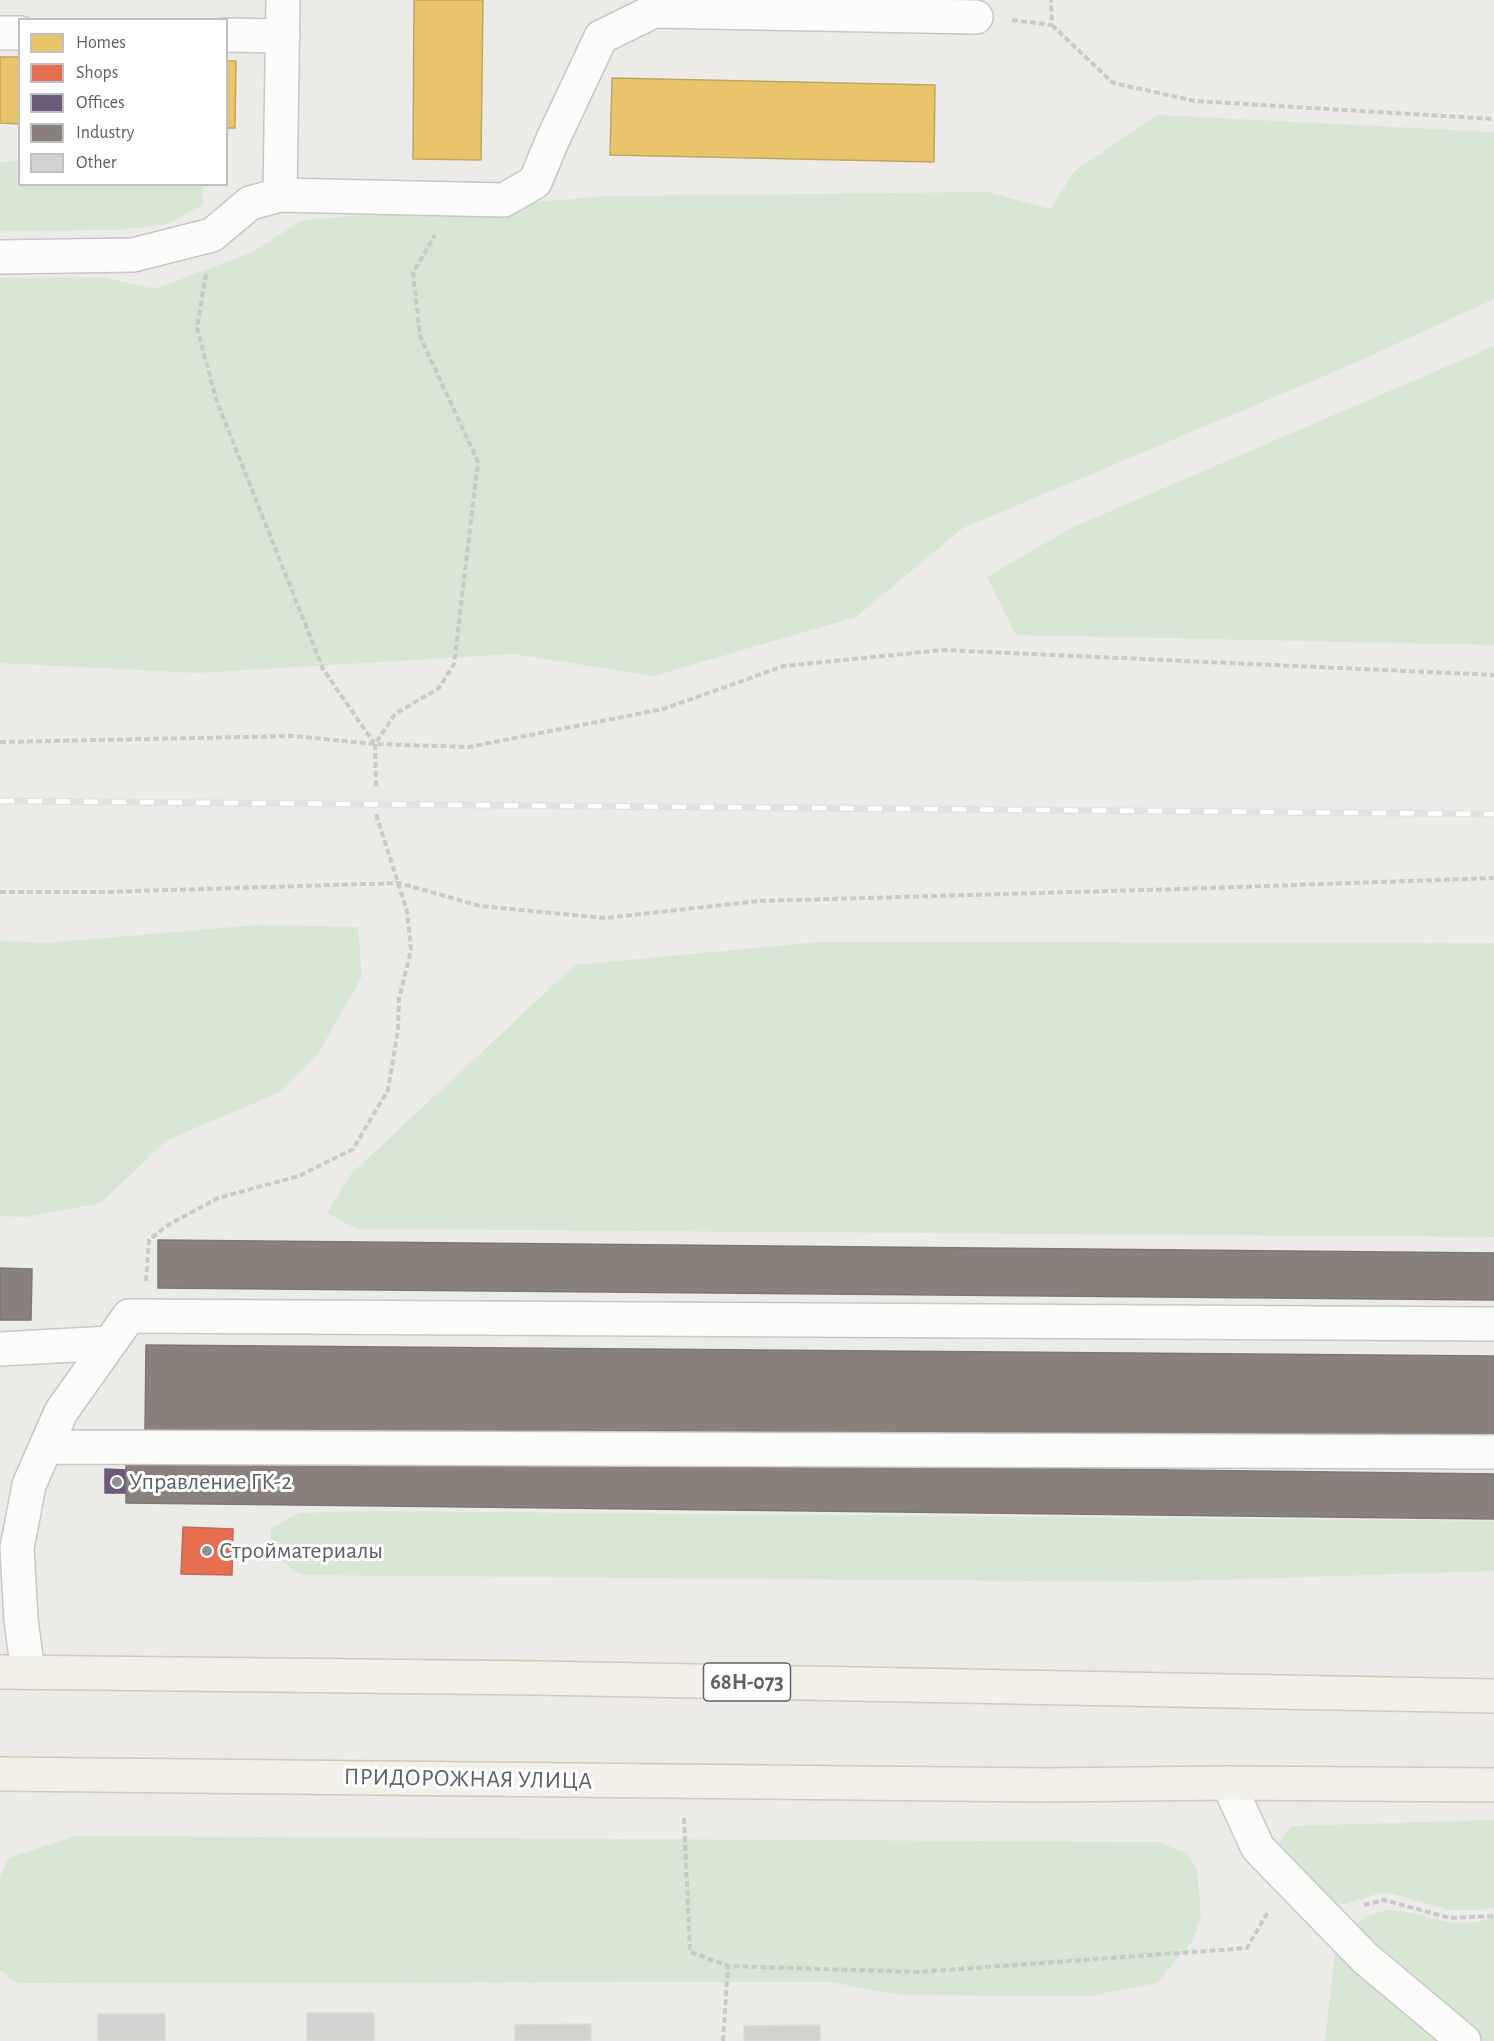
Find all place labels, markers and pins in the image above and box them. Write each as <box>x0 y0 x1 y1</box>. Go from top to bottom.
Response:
place label: Управление ГК-2 <box>129 1468 292 1496</box>
marker: Управление ГК-2 <box>110 1475 124 1489</box>
place label: Стройматериалы <box>219 1537 383 1565</box>
marker: Стройматериалы <box>200 1544 214 1558</box>

